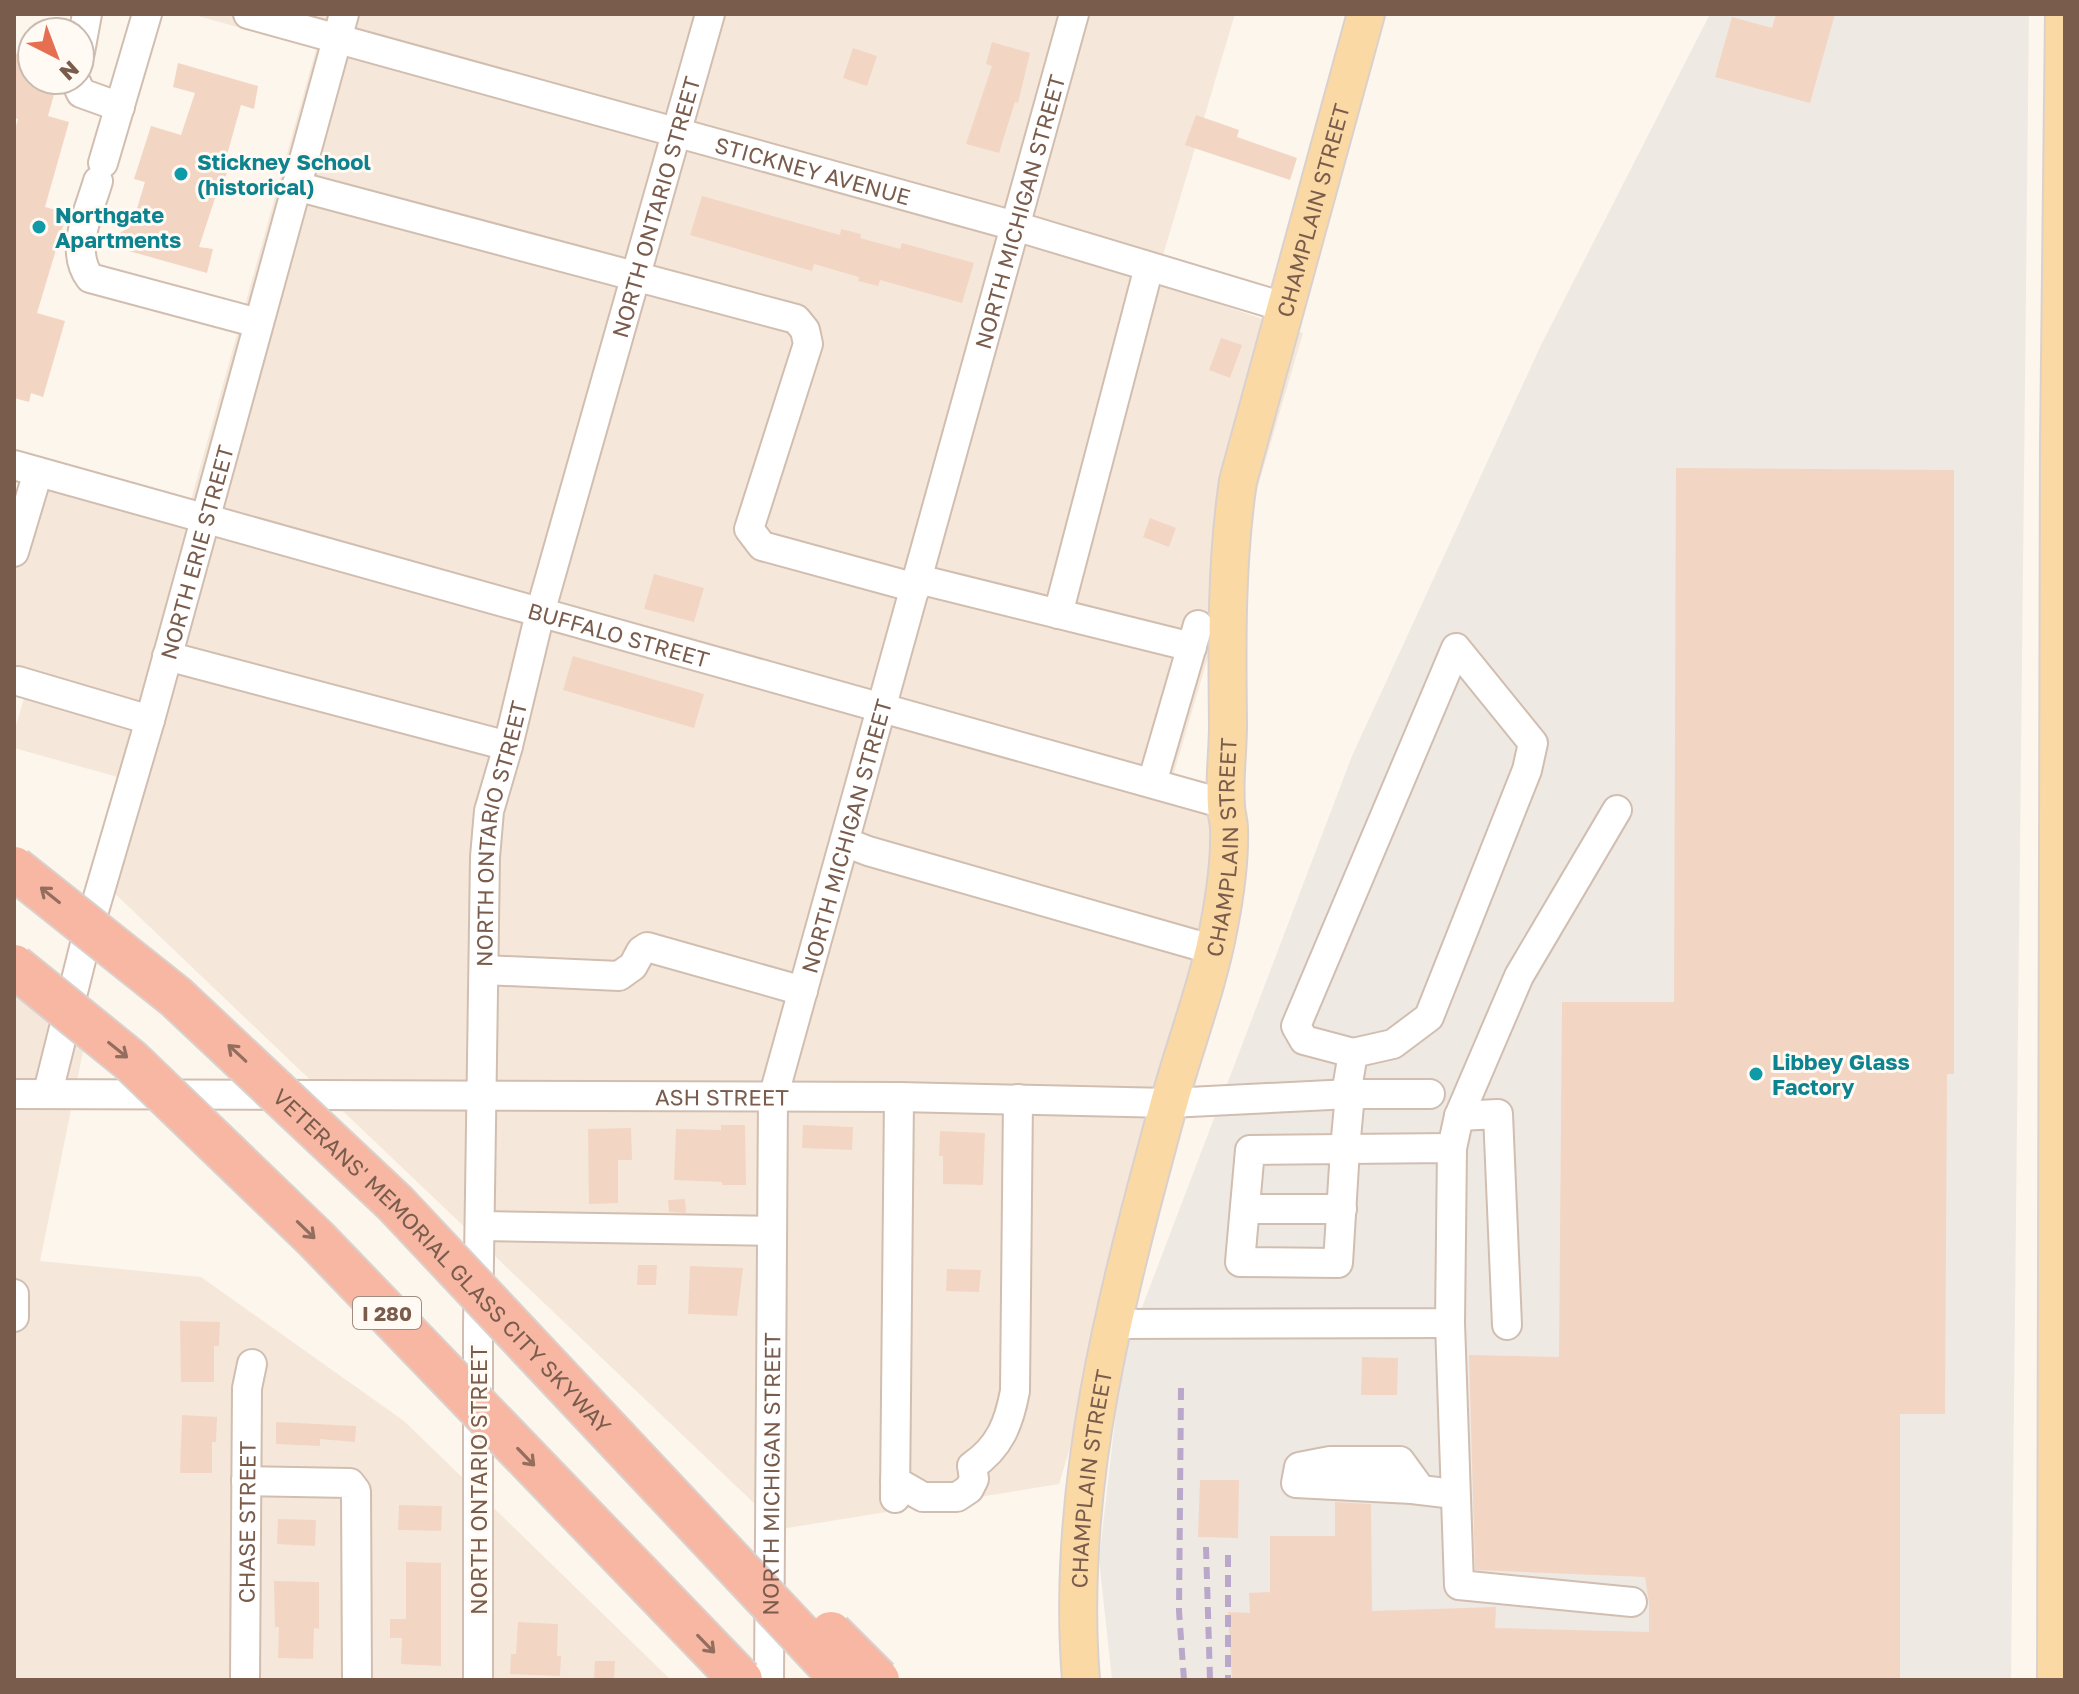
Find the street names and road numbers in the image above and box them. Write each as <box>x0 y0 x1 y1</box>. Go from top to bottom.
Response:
street label: NORTH MICHIGAN STREET <box>968 71 1070 352</box>
street label: NORTH ONTARIO STREET <box>605 73 705 340</box>
street label: CHAMPLAIN STREET <box>1270 100 1354 320</box>
street label: STICKNEY AVENUE <box>712 130 914 210</box>
street label: NORTH ERIE STREET <box>154 442 239 662</box>
street label: BUFFALO STREET <box>525 596 713 673</box>
street label: NORTH MICHIGAN STREET <box>795 695 897 976</box>
street label: NORTH ONTARIO STREET <box>470 698 532 967</box>
street label: CHAMPLAIN STREET <box>1199 737 1243 959</box>
street label: VETERANS' MEMORIAL GLASS CITY SKYWAY <box>268 1082 617 1438</box>
street label: ASH STREET <box>655 1083 789 1110</box>
road number: I 280 <box>353 1297 421 1329</box>
street label: NORTH MICHIGAN STREET <box>756 1332 785 1616</box>
street label: NORTH ONTARIO STREET <box>465 1345 492 1615</box>
street label: CHAMPLAIN STREET <box>1065 1367 1117 1588</box>
street label: CHASE STREET <box>232 1440 260 1603</box>

